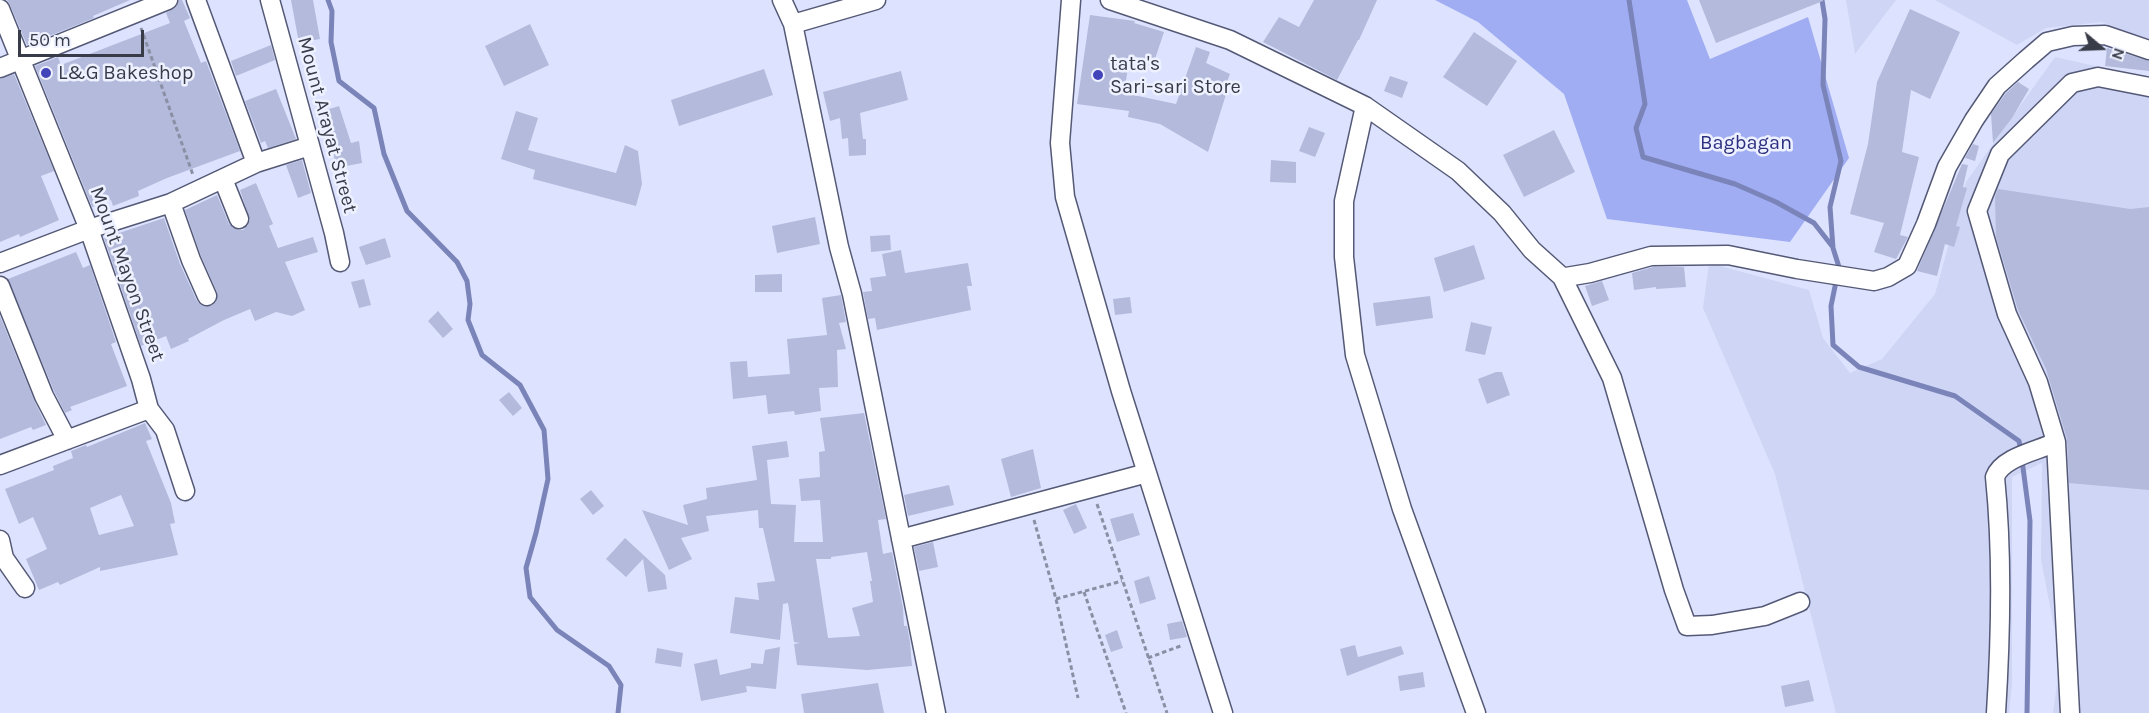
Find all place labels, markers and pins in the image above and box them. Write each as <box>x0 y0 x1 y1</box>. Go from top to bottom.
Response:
place label: tata's Sari-sari Store <box>1110 52 1241 99</box>
place label: L&G Bakeshop <box>58 61 193 85</box>
marker: L&G Bakeshop <box>39 66 53 80</box>
marker: tata's Sari-sari Store <box>1091 68 1105 82</box>

